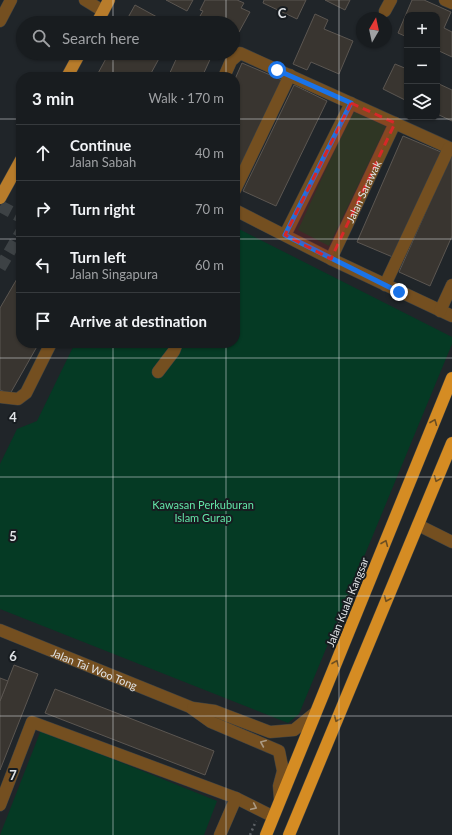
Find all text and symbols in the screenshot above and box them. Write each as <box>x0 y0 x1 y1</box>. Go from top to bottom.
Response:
text: C <box>278 5 287 21</box>
north arrow <box>356 12 392 48</box>
map controls <box>404 12 440 120</box>
button: + <box>404 12 440 48</box>
search box <box>16 16 240 60</box>
icon: search <box>30 27 52 49</box>
text: Search here <box>62 29 139 47</box>
button: − <box>404 48 440 84</box>
route start <box>268 61 286 79</box>
button: layers <box>404 84 440 120</box>
text: 3 min <box>32 88 74 109</box>
text: Walk · 170 m <box>148 90 224 106</box>
text: Continue <box>70 136 131 154</box>
icon: ahead <box>32 142 54 164</box>
text: 40 m <box>195 145 224 161</box>
text: Jalan Sabah <box>70 154 136 170</box>
street label: Jalan Sarawak <box>343 158 383 224</box>
icon: right <box>32 198 54 220</box>
text: Turn right <box>70 200 135 218</box>
text: 70 m <box>195 201 224 217</box>
text: Turn left <box>70 248 126 266</box>
icon: left <box>32 254 54 276</box>
text: 60 m <box>195 257 224 273</box>
text: Jalan Singapura <box>70 266 158 282</box>
route end <box>390 283 408 301</box>
icon: arrive <box>32 310 54 332</box>
text: Arrive at destination <box>70 312 207 330</box>
text: 4 <box>9 409 17 425</box>
one-way arrow <box>429 419 437 427</box>
one-way arrow <box>434 474 442 482</box>
park label: Kawasan Perkuburan Islam Gurap <box>152 498 254 524</box>
text: 5 <box>9 528 17 544</box>
one-way arrow <box>380 539 388 546</box>
street label: Jalan Kuala Kangsar <box>323 555 371 649</box>
one-way arrow <box>383 595 391 602</box>
street label: Jalan Tai Woo Tong <box>50 645 140 692</box>
text: 6 <box>9 648 17 664</box>
one-way arrow <box>331 660 339 667</box>
one-way arrow <box>333 715 341 722</box>
one-way arrow <box>260 740 267 748</box>
text: 7 <box>9 767 17 783</box>
one-way arrow <box>250 802 257 810</box>

